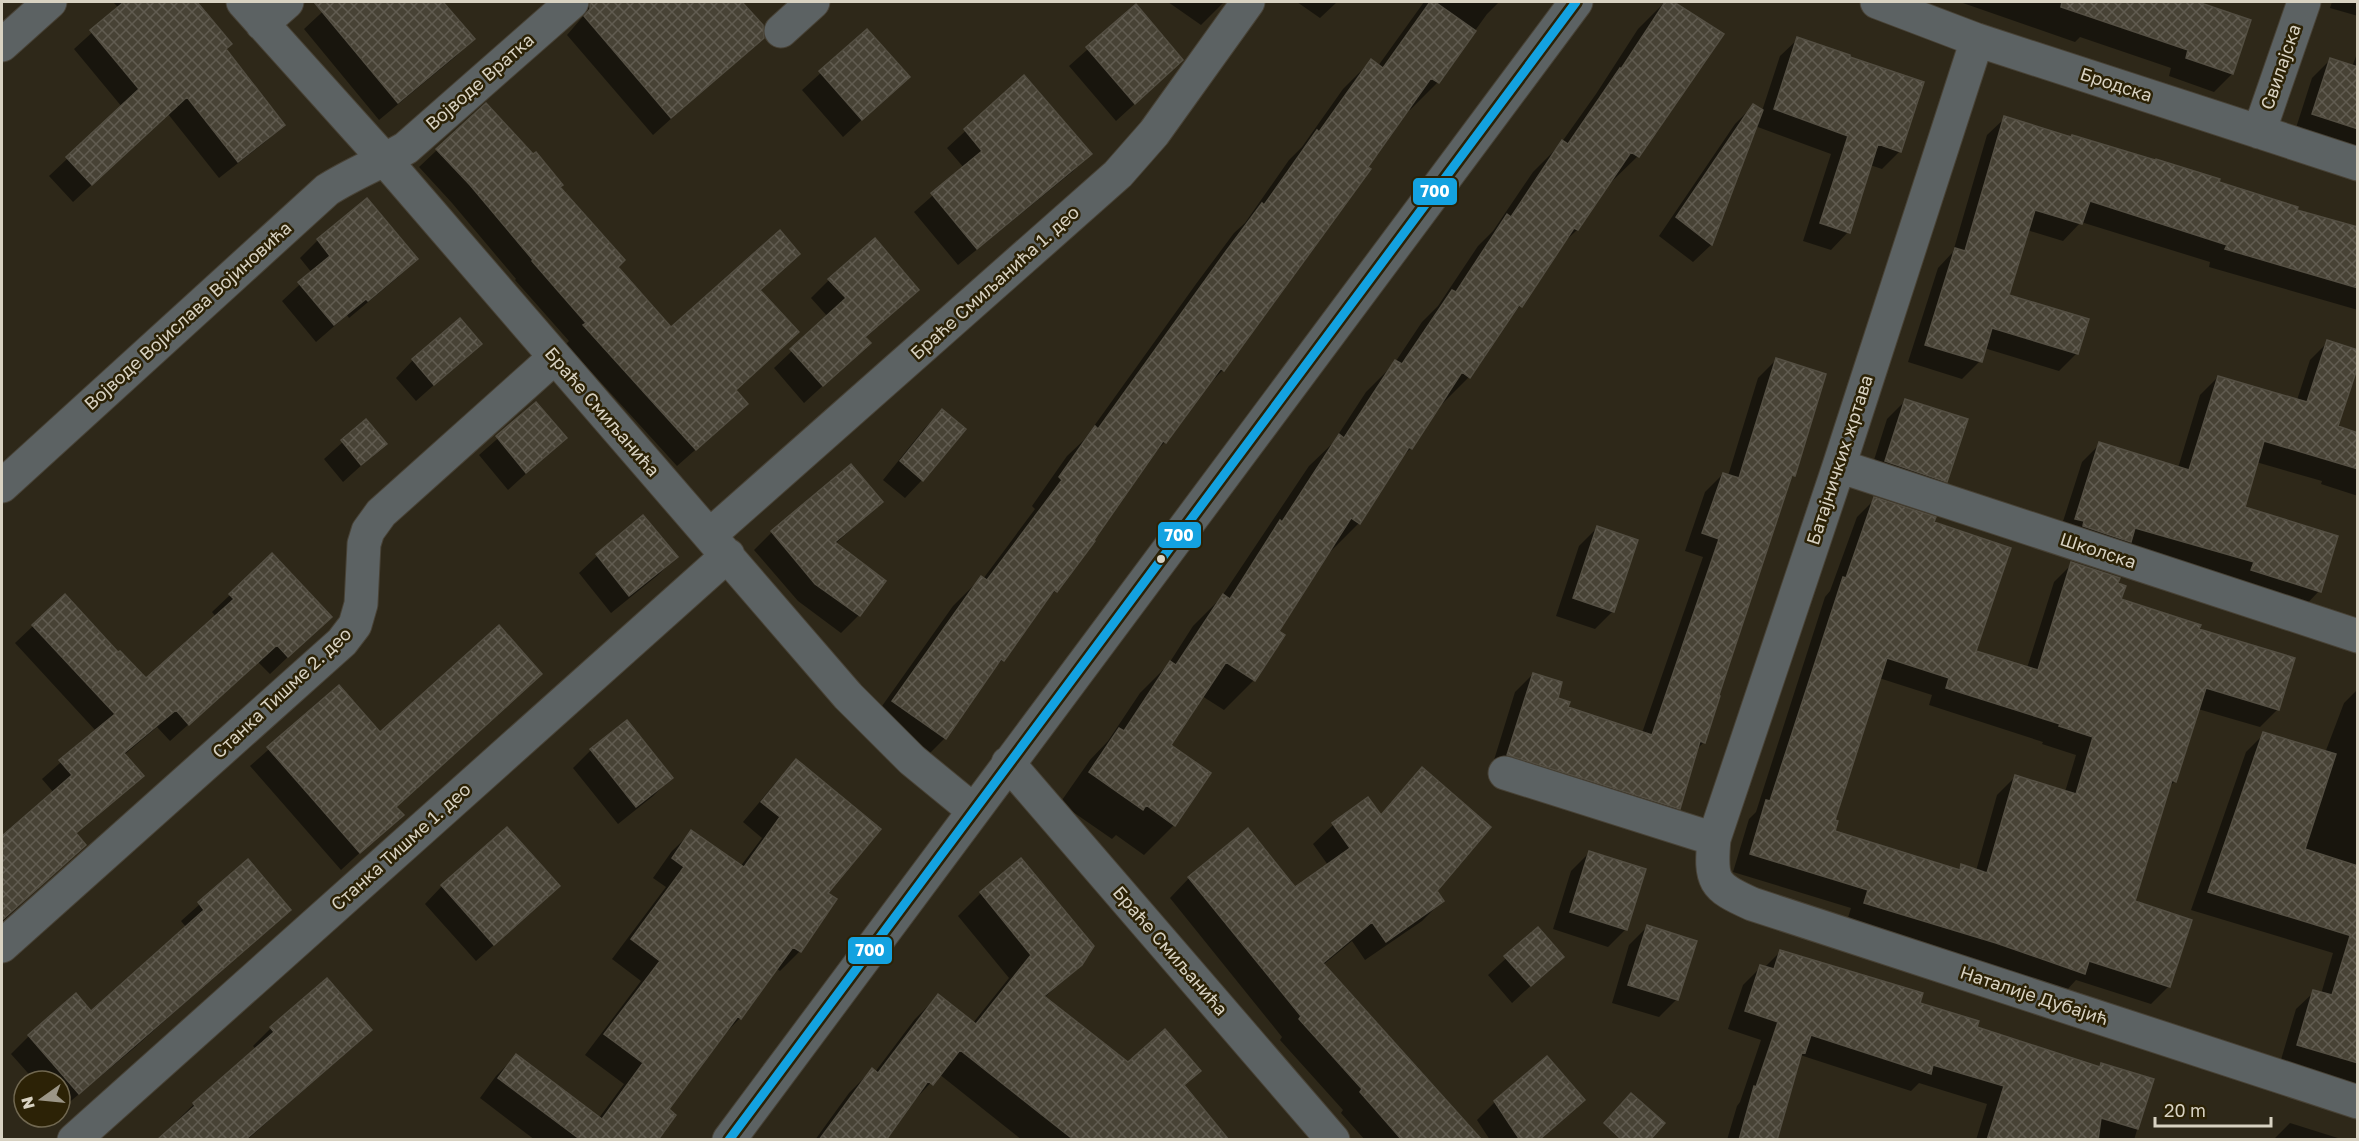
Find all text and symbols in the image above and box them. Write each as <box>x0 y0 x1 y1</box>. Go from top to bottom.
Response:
street label: Свилајска <box>2255 21 2305 112</box>
street label: Војводе Вратка <box>421 28 538 134</box>
street label: Бродска <box>2077 62 2155 106</box>
line badge: 700 <box>1412 177 1458 206</box>
text: 700 <box>1420 181 1450 201</box>
street label: Браће Смиљанића 1. део <box>905 201 1083 364</box>
street label: Војводе Војислава Војиновића <box>79 216 295 414</box>
street label: Браће Смиљанића <box>541 342 665 480</box>
street label: Батајничких жртава <box>1801 372 1877 547</box>
line badge: 700 <box>1157 521 1202 549</box>
text: 700 <box>1164 525 1194 545</box>
street label: Школска <box>2057 527 2139 573</box>
unlabelled marker <box>1155 553 1167 565</box>
street label: Станка Тишме 2. део <box>207 622 355 762</box>
street label: Станка Тишме 1. део <box>326 778 475 915</box>
street label: Браће Смиљанића <box>1109 881 1233 1019</box>
line badge: 700 <box>847 936 893 965</box>
text: 700 <box>855 940 885 960</box>
street label: Наталије Дубајић <box>1958 961 2111 1029</box>
north arrow <box>12 1069 72 1129</box>
scale bar <box>2155 1090 2270 1128</box>
text: N <box>16 1094 39 1111</box>
text: 20 m <box>2164 1099 2206 1121</box>

